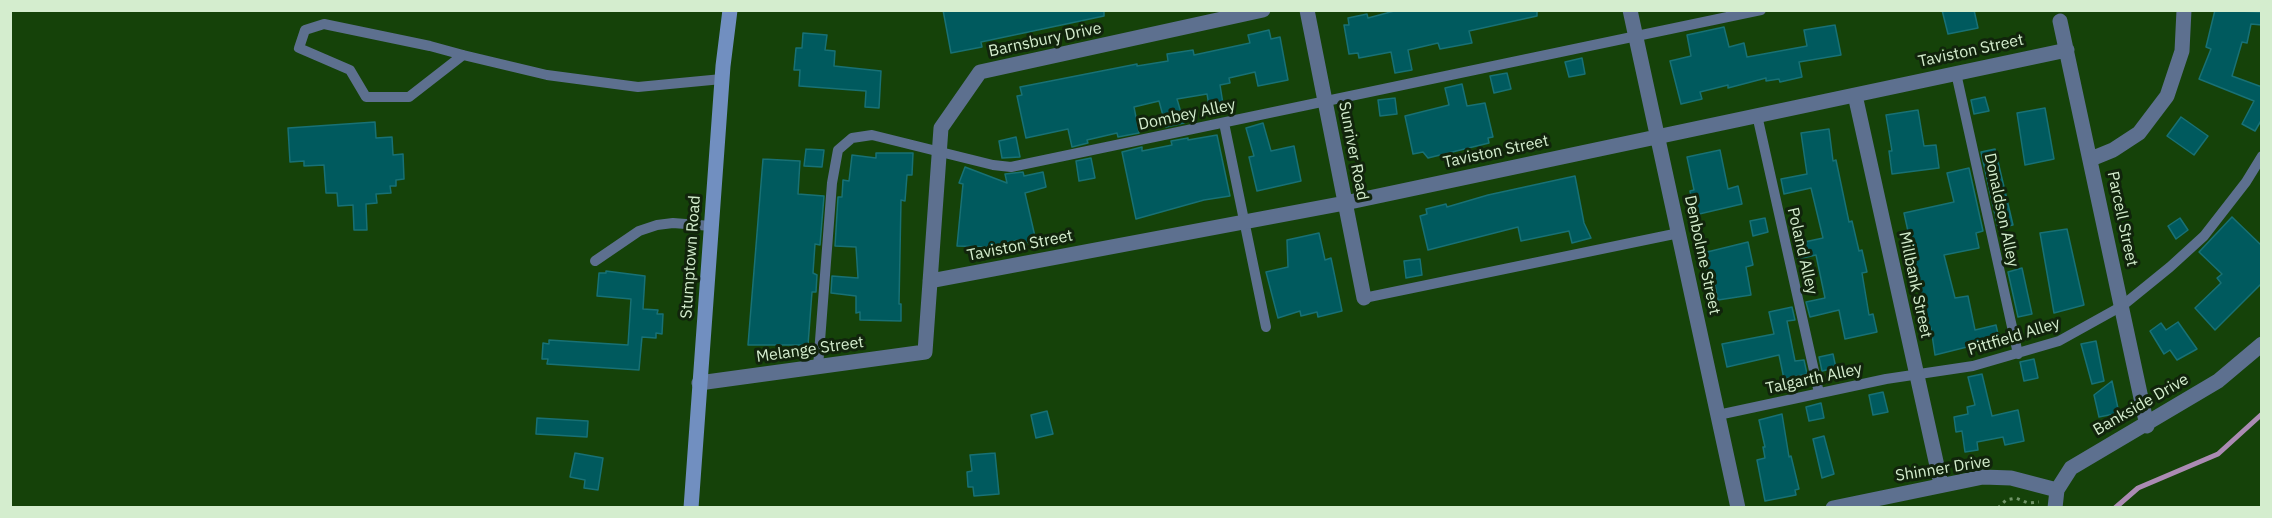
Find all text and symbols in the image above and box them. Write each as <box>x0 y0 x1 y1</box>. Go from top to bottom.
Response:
street label: Barnsbury Drive <box>987 19 1103 61</box>
street label: Taviston Street <box>1917 30 2025 72</box>
street label: Dombey Alley <box>1137 95 1237 135</box>
street label: Sunriver Road <box>1334 100 1372 202</box>
street label: Taviston Street <box>1442 131 1550 173</box>
street label: Donaldson Alley <box>1980 151 2022 269</box>
street label: Parcell Street <box>2103 170 2141 268</box>
street label: Denbolme Street <box>1680 194 1724 316</box>
street label: Stumptown Road <box>677 195 705 319</box>
street label: Poland Alley <box>1783 206 1821 296</box>
street label: Taviston Street <box>966 226 1074 266</box>
street label: Millbank Street <box>1894 230 1936 340</box>
street label: Pittfield Alley <box>1966 314 2062 360</box>
street label: Melange Street <box>755 333 865 367</box>
street label: Talgarth Alley <box>1764 359 1864 399</box>
street label: Bankside Drive <box>2090 370 2192 440</box>
street label: Shinner Drive <box>1894 452 1992 486</box>

